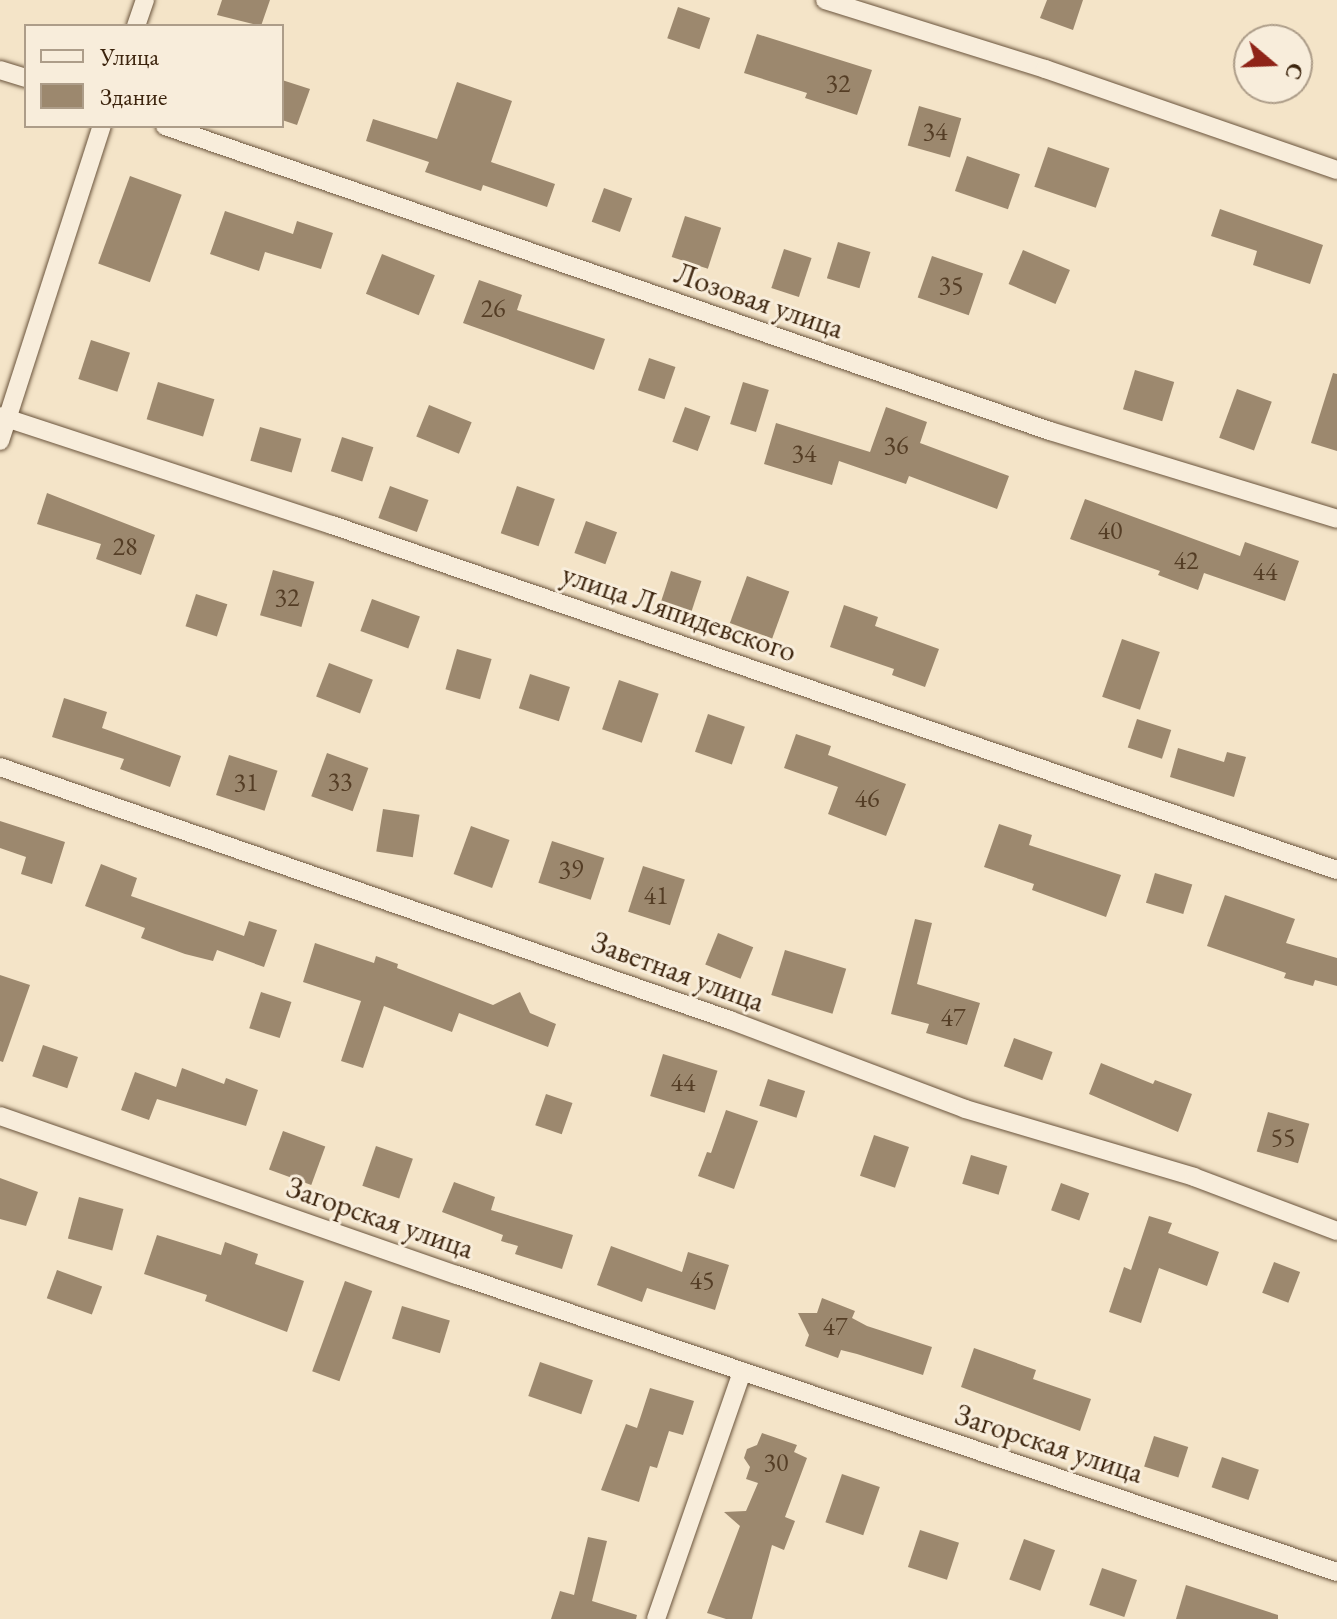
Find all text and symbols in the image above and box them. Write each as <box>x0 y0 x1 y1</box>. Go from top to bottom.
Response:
legend <box>24 24 284 128</box>
north arrow <box>1233 24 1313 104</box>
text: Улица <box>100 41 159 72</box>
text: С <box>1278 59 1311 83</box>
house number: 32 <box>826 68 850 100</box>
text: Здание <box>100 81 167 112</box>
house number: 34 <box>923 116 947 148</box>
street label: Лозовая улица <box>670 255 848 347</box>
house number: 35 <box>939 270 963 302</box>
house number: 26 <box>481 293 505 325</box>
house number: 36 <box>884 430 908 462</box>
house number: 34 <box>792 438 816 470</box>
house number: 40 <box>1098 515 1122 547</box>
house number: 28 <box>113 531 137 563</box>
house number: 42 <box>1174 545 1198 577</box>
street label: улица Ляпидевского <box>557 556 801 670</box>
house number: 44 <box>1253 556 1277 588</box>
house number: 32 <box>275 582 299 614</box>
house number: 33 <box>328 766 352 798</box>
house number: 31 <box>234 767 258 799</box>
house number: 46 <box>855 783 879 815</box>
house number: 39 <box>559 854 583 886</box>
house number: 41 <box>644 880 668 912</box>
street label: Заветная улица <box>587 924 769 1020</box>
house number: 47 <box>941 1002 965 1034</box>
house number: 44 <box>671 1067 695 1099</box>
house number: 55 <box>1271 1122 1295 1154</box>
street label: Загорская улица <box>282 1169 478 1267</box>
house number: 45 <box>690 1265 714 1297</box>
house number: 47 <box>823 1311 847 1343</box>
street label: Загорская улица <box>951 1397 1147 1491</box>
house number: 30 <box>764 1447 788 1479</box>

